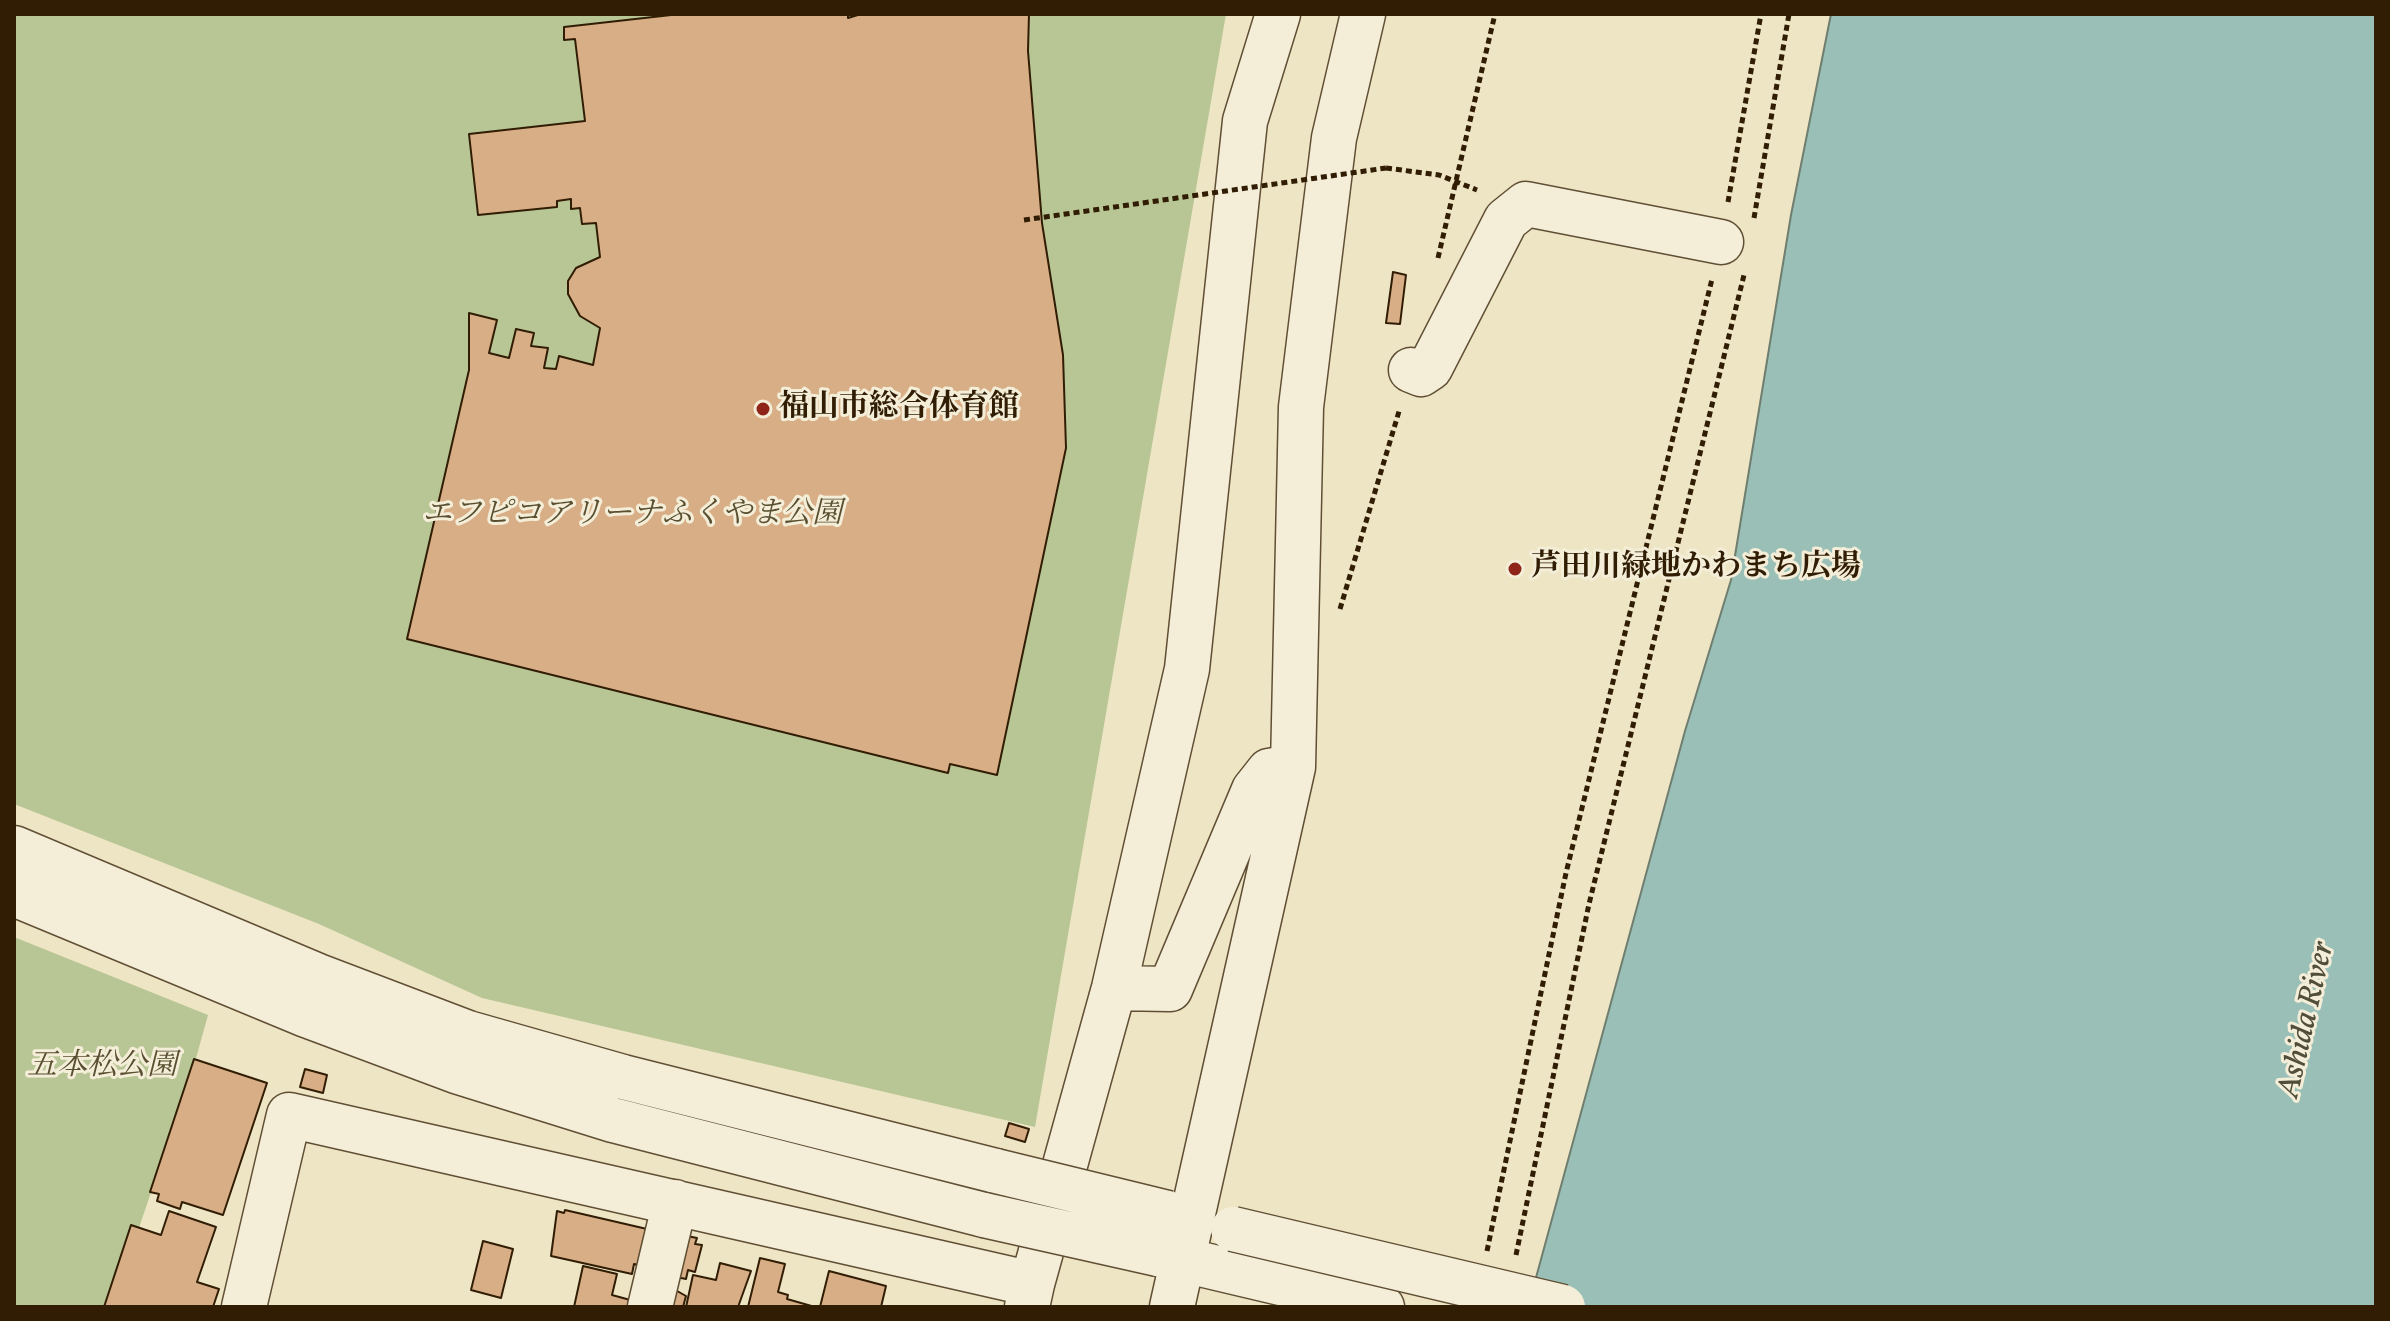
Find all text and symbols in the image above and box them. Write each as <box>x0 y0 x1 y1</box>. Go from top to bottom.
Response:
place label: 福山市総合体育館 <box>779 391 1019 427</box>
marker: 福山市総合体育館 <box>754 400 772 418</box>
park label: エフピコアリーナふくやま公園 <box>422 498 842 534</box>
place label: 芦田川緑地かわまち広場 <box>1531 551 1861 587</box>
marker: 芦田川緑地かわまち広場 <box>1506 560 1524 578</box>
water label: Ashida River <box>2272 938 2346 1102</box>
park label: 五本松公園 <box>27 1050 177 1086</box>

